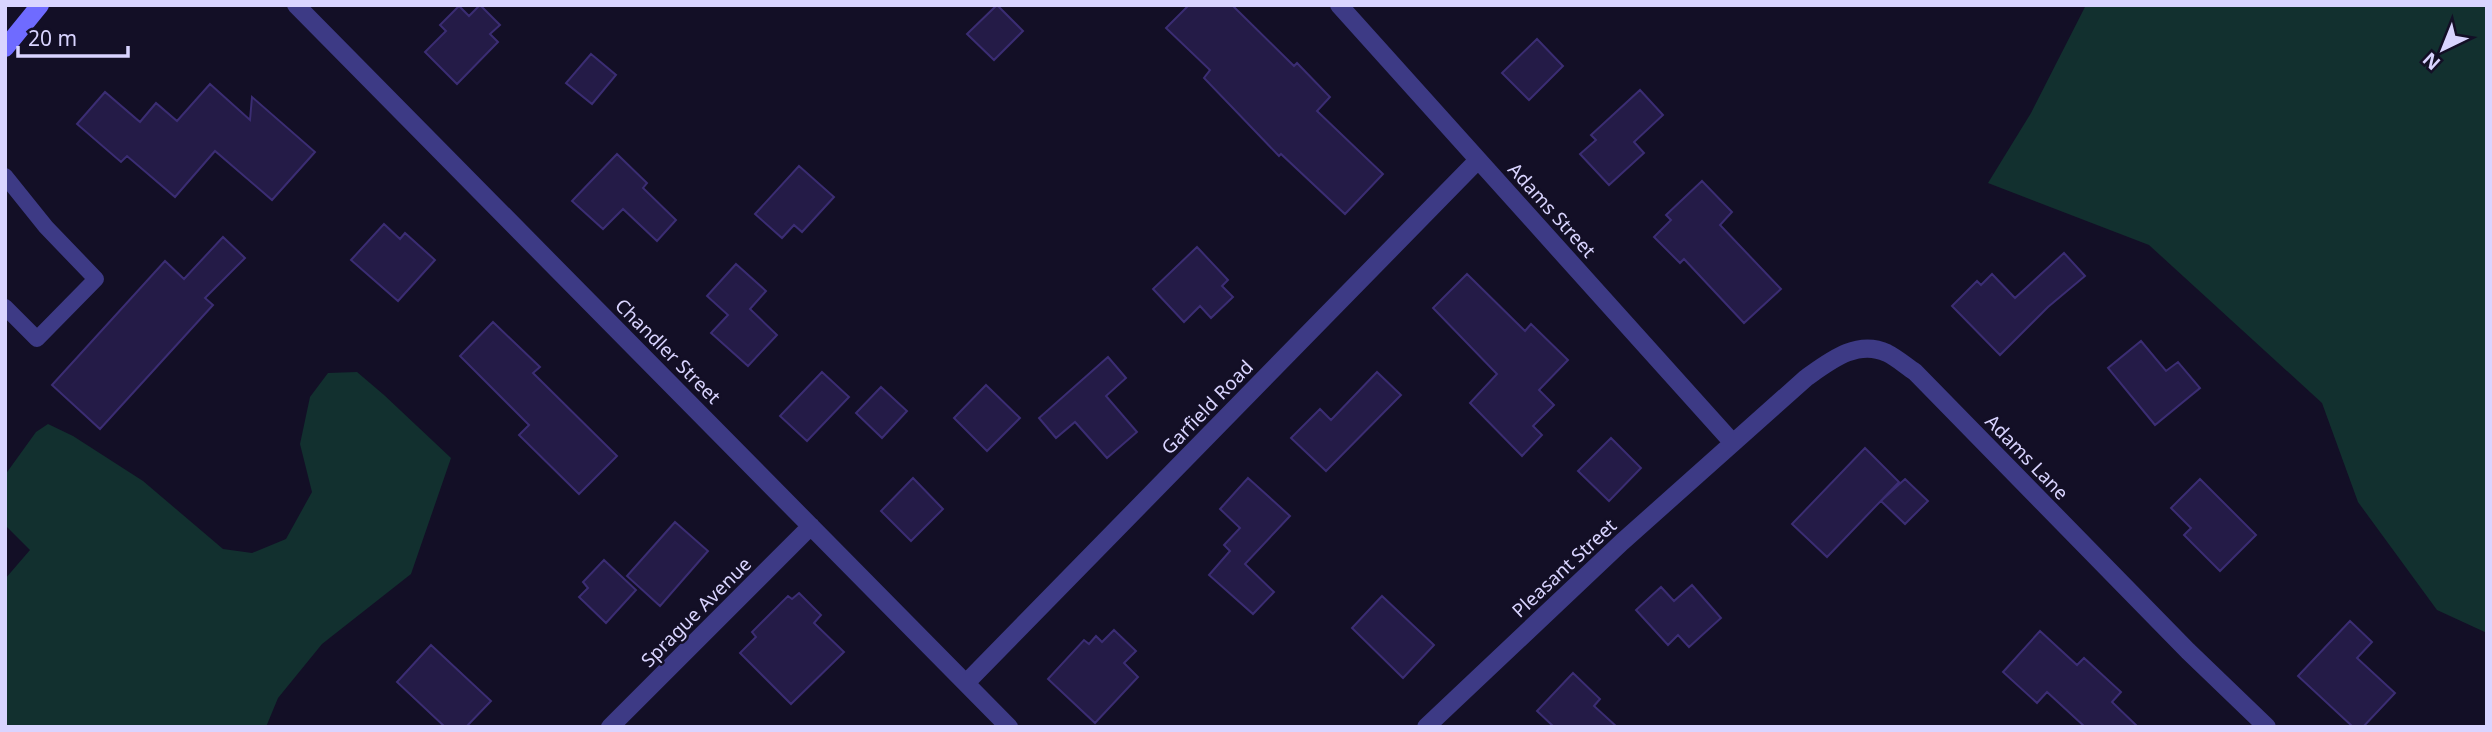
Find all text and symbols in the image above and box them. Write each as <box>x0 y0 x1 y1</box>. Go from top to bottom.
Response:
scale bar <box>18 14 128 58</box>
north arrow <box>2408 14 2478 84</box>
text: 20 m <box>28 24 77 52</box>
text: N <box>2417 47 2446 76</box>
street label: Adams Street <box>1502 157 1602 263</box>
street label: Chandler Street <box>610 293 727 410</box>
street label: Garfield Road <box>1155 354 1259 460</box>
street label: Adams Lane <box>1980 409 2074 505</box>
street label: Pleasant Street <box>1506 513 1622 623</box>
street label: Sprague Avenue <box>635 551 757 673</box>

